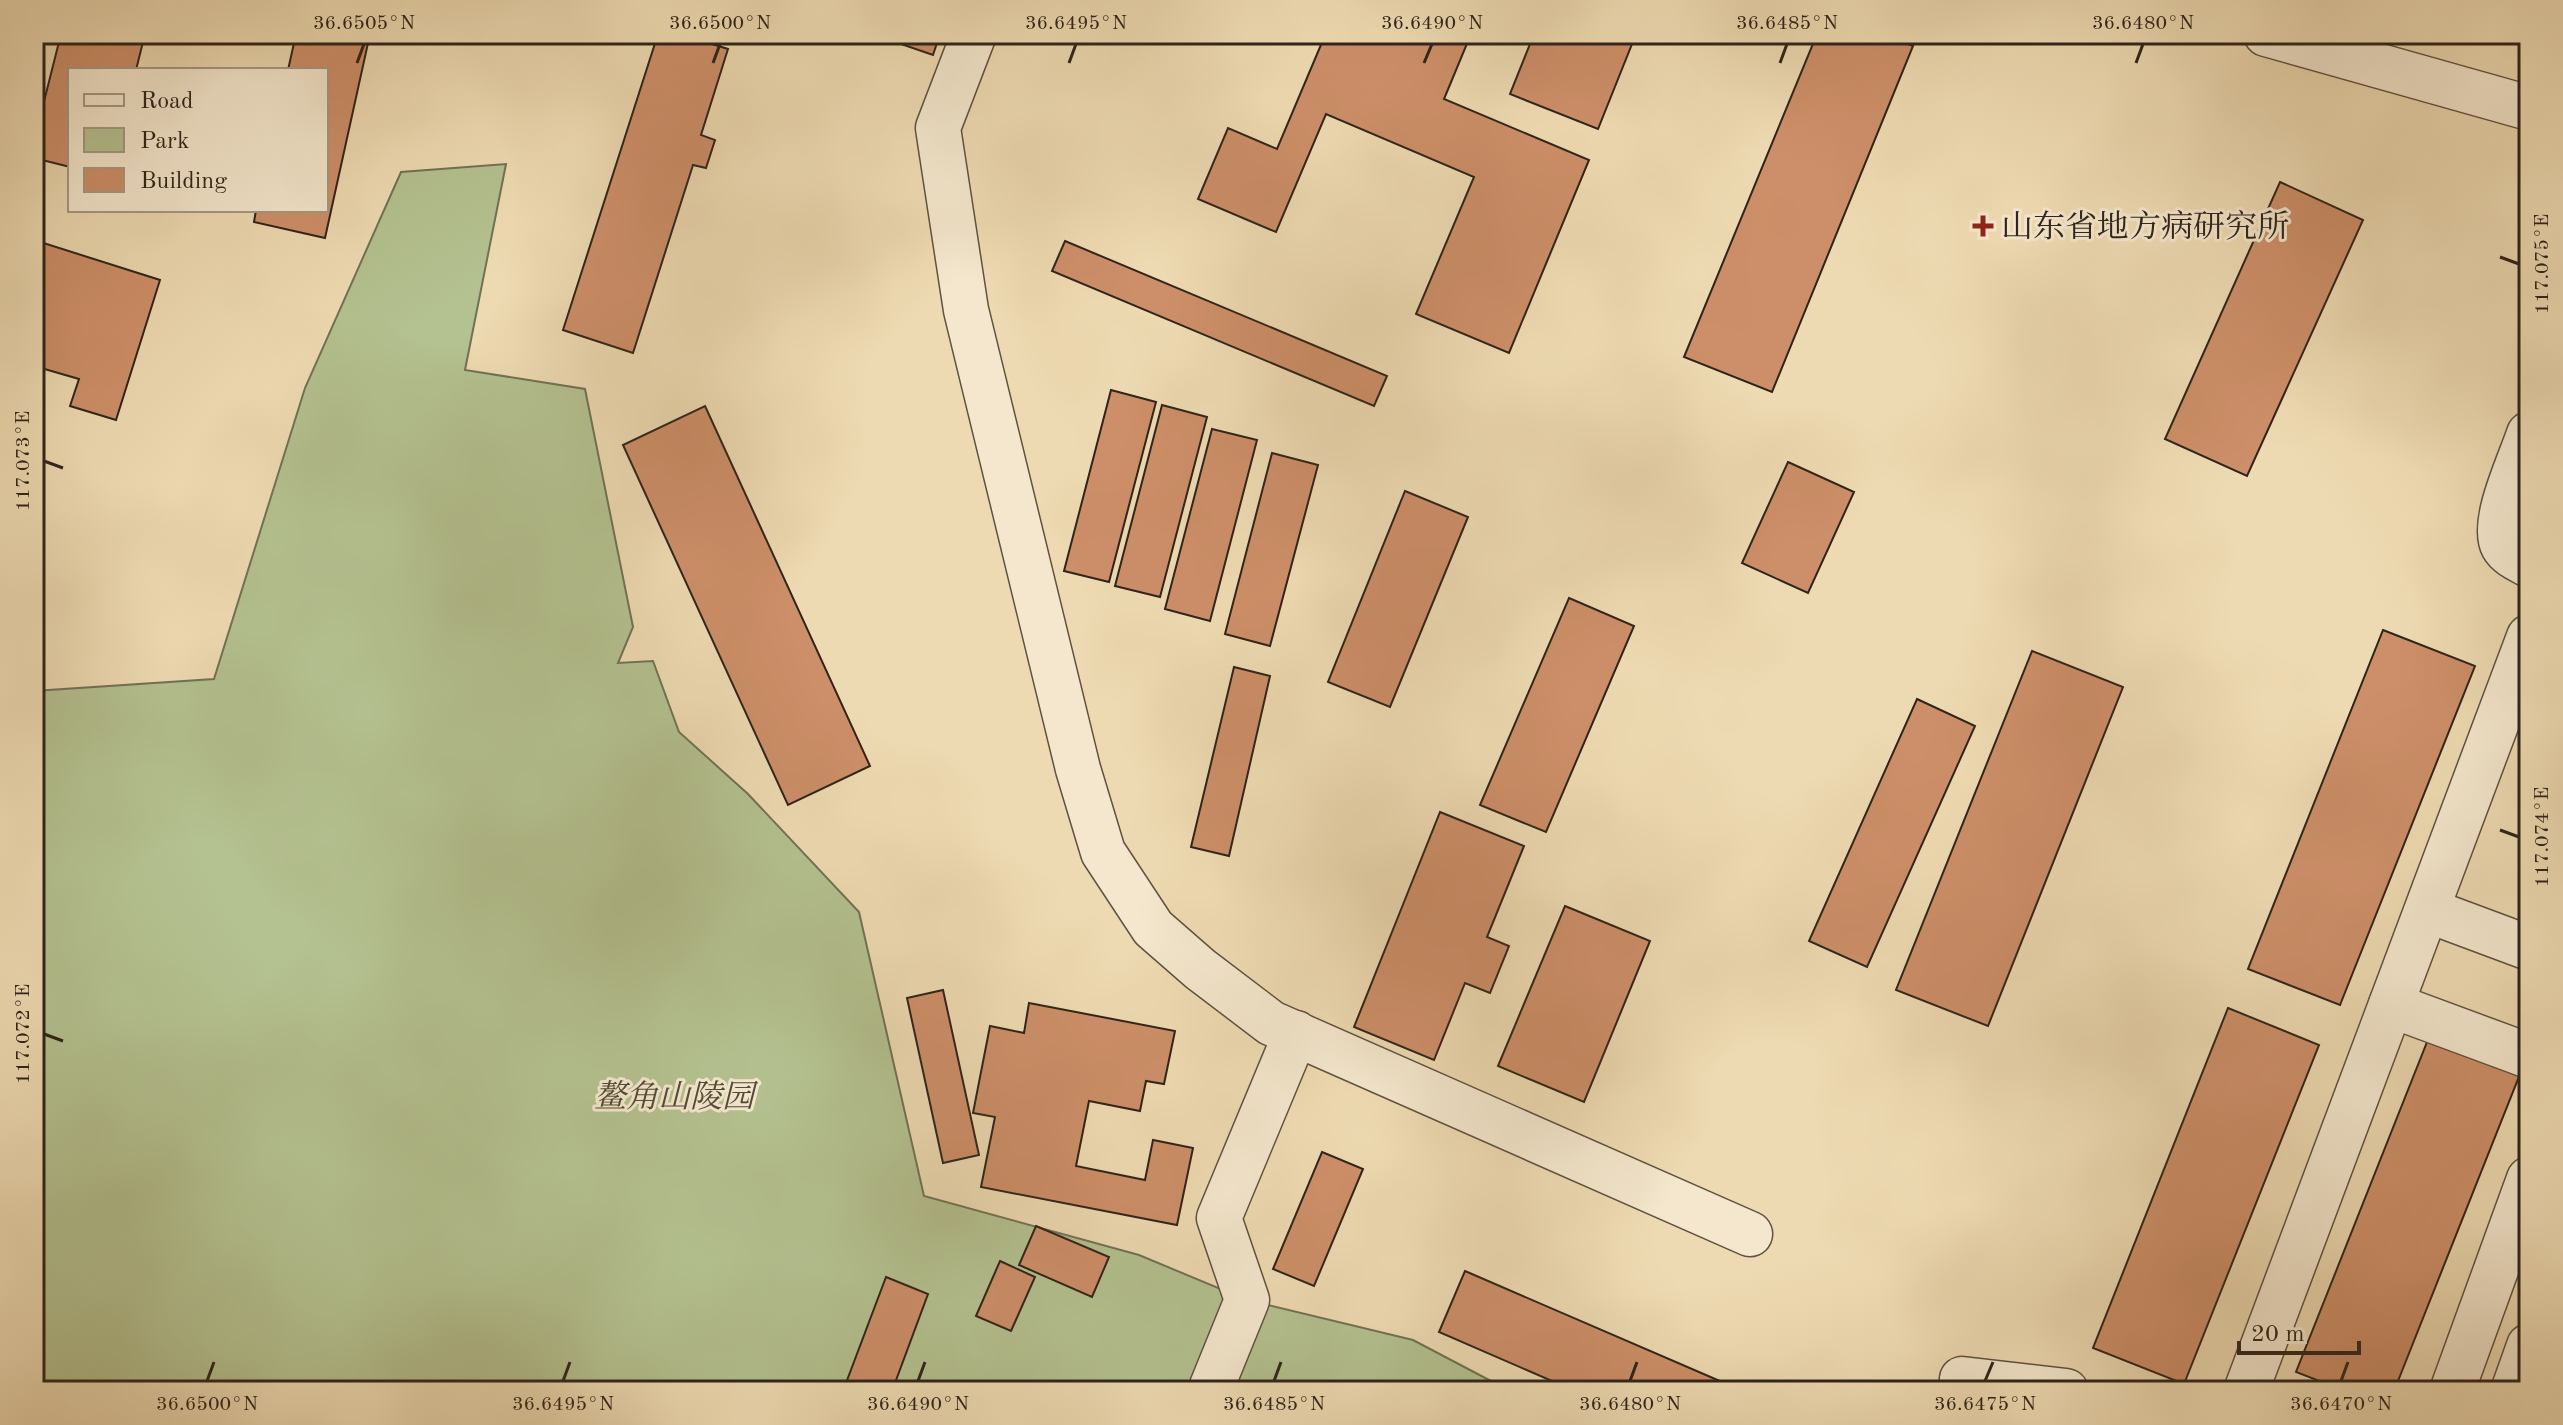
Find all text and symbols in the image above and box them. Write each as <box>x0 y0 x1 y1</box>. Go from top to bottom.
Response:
text: 36.6505°N <box>313 14 415 34</box>
text: 36.6500°N <box>669 14 771 34</box>
text: 36.6495°N <box>1025 14 1127 34</box>
text: 36.6490°N <box>1381 14 1483 34</box>
text: 36.6485°N <box>1736 14 1838 34</box>
text: 36.6480°N <box>2092 14 2194 34</box>
legend <box>68 68 328 212</box>
text: Road <box>140 90 193 114</box>
text: Park <box>140 130 189 154</box>
text: Building <box>140 170 227 194</box>
place label: 山东省地方病研究所 <box>2001 209 2289 245</box>
text: 117.075°E <box>2533 214 2553 314</box>
marker: 山东省地方病研究所 <box>1972 215 1994 237</box>
text: 117.073°E <box>14 411 34 511</box>
text: 117.074°E <box>2533 787 2553 887</box>
text: 117.072°E <box>14 984 34 1084</box>
park label: 鳌角山陵园 <box>594 1079 759 1115</box>
scale bar <box>2239 1305 2359 1355</box>
text: 20 m <box>2251 1323 2305 1347</box>
text: 36.6500°N <box>156 1395 258 1415</box>
text: 36.6495°N <box>512 1395 614 1415</box>
text: 36.6490°N <box>867 1395 969 1415</box>
text: 36.6485°N <box>1223 1395 1325 1415</box>
text: 36.6480°N <box>1579 1395 1681 1415</box>
text: 36.6475°N <box>1934 1395 2036 1415</box>
text: 36.6470°N <box>2290 1395 2392 1415</box>

